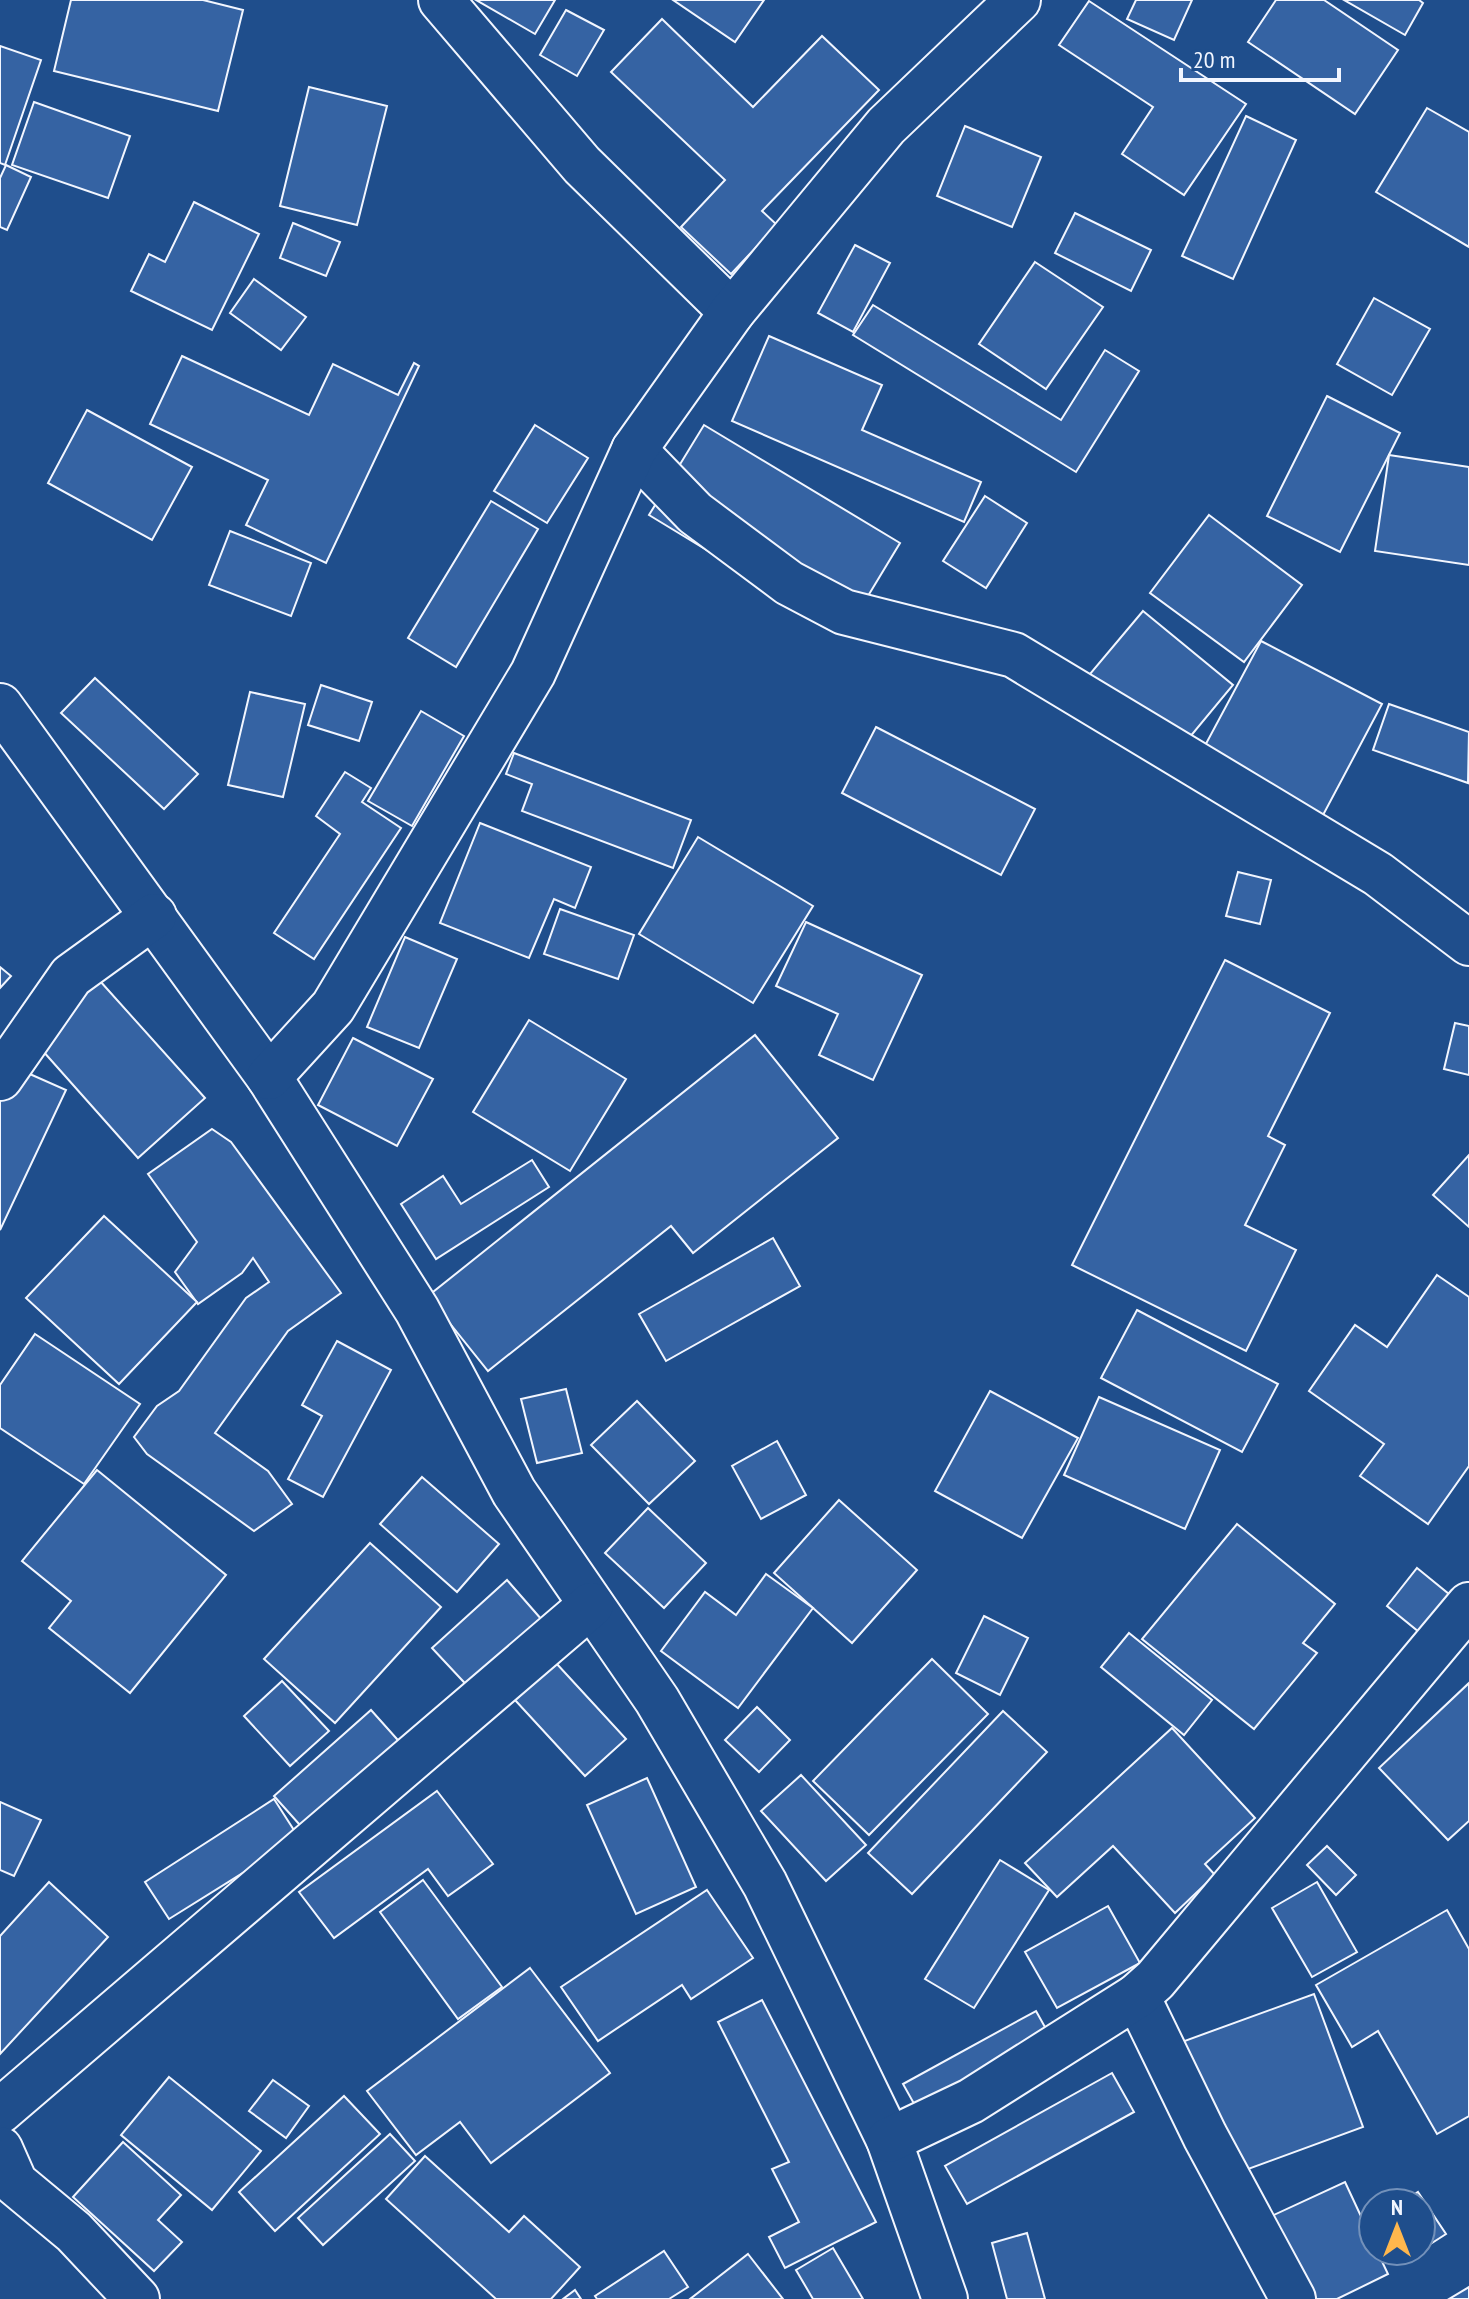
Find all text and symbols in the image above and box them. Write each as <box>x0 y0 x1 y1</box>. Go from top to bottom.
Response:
scale bar <box>1181 32 1339 82</box>
text: 20 m <box>1193 44 1235 75</box>
north arrow <box>1357 2187 1437 2267</box>
text: N <box>1391 2193 1403 2221</box>

